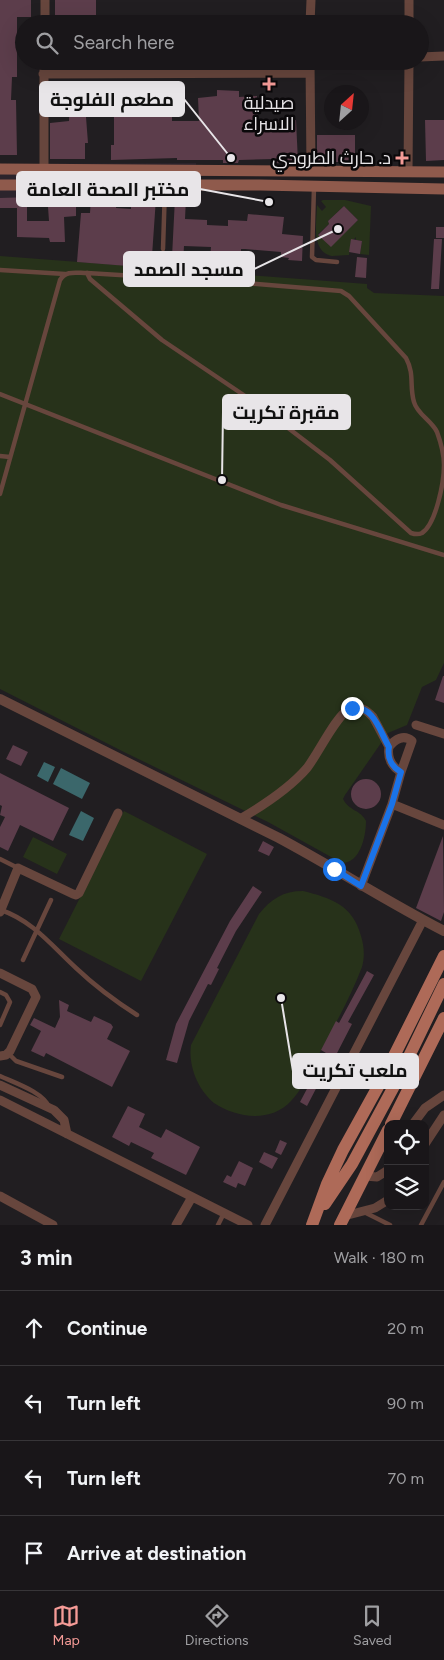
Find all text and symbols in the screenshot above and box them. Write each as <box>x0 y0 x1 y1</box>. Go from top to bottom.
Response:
search box <box>15 15 429 70</box>
icon: search <box>33 29 61 57</box>
text: Search here <box>73 31 175 54</box>
marker: صيدلية الاسراء <box>263 78 275 90</box>
callout: مطعم الفلوجة <box>40 82 184 116</box>
north arrow <box>324 85 369 130</box>
text: مطعم الفلوجة <box>50 88 174 113</box>
place label: صيدلية الاسراء <box>243 92 295 135</box>
place label: د. حارث الطرودي <box>272 147 391 172</box>
marker: د. حارث الطرودي <box>395 151 409 165</box>
callout: مختبر الصحة العامة <box>17 172 200 206</box>
text: مختبر الصحة العامة <box>27 178 189 201</box>
callout: مسجد الصمد <box>124 252 254 286</box>
text: مسجد الصمد <box>134 258 244 281</box>
callout: مقبرة تكريت <box>223 395 350 429</box>
text: مقبرة تكريت <box>233 401 339 424</box>
route end <box>341 697 364 720</box>
route start <box>323 858 346 881</box>
callout: ملعب تكريت <box>293 1054 418 1088</box>
text: ملعب تكريت <box>302 1059 408 1082</box>
map controls <box>384 1120 429 1210</box>
button: locate <box>384 1120 429 1165</box>
button: layers <box>384 1165 429 1210</box>
text: 3 min <box>20 1245 72 1270</box>
text: Walk · 180 m <box>334 1248 424 1267</box>
icon: ahead <box>20 1314 48 1342</box>
text: Continue <box>67 1317 147 1340</box>
text: 20 m <box>387 1319 424 1338</box>
icon: left <box>20 1389 48 1417</box>
text: Turn left <box>67 1392 141 1415</box>
text: 90 m <box>387 1394 424 1413</box>
icon: left <box>20 1464 48 1492</box>
text: Turn left <box>67 1467 141 1490</box>
text: 70 m <box>388 1469 424 1488</box>
icon: arrive <box>20 1539 48 1567</box>
text: Arrive at destination <box>67 1542 246 1565</box>
tab: Map <box>52 1602 80 1649</box>
tab: Directions <box>185 1602 249 1649</box>
tab: Saved <box>353 1602 392 1649</box>

